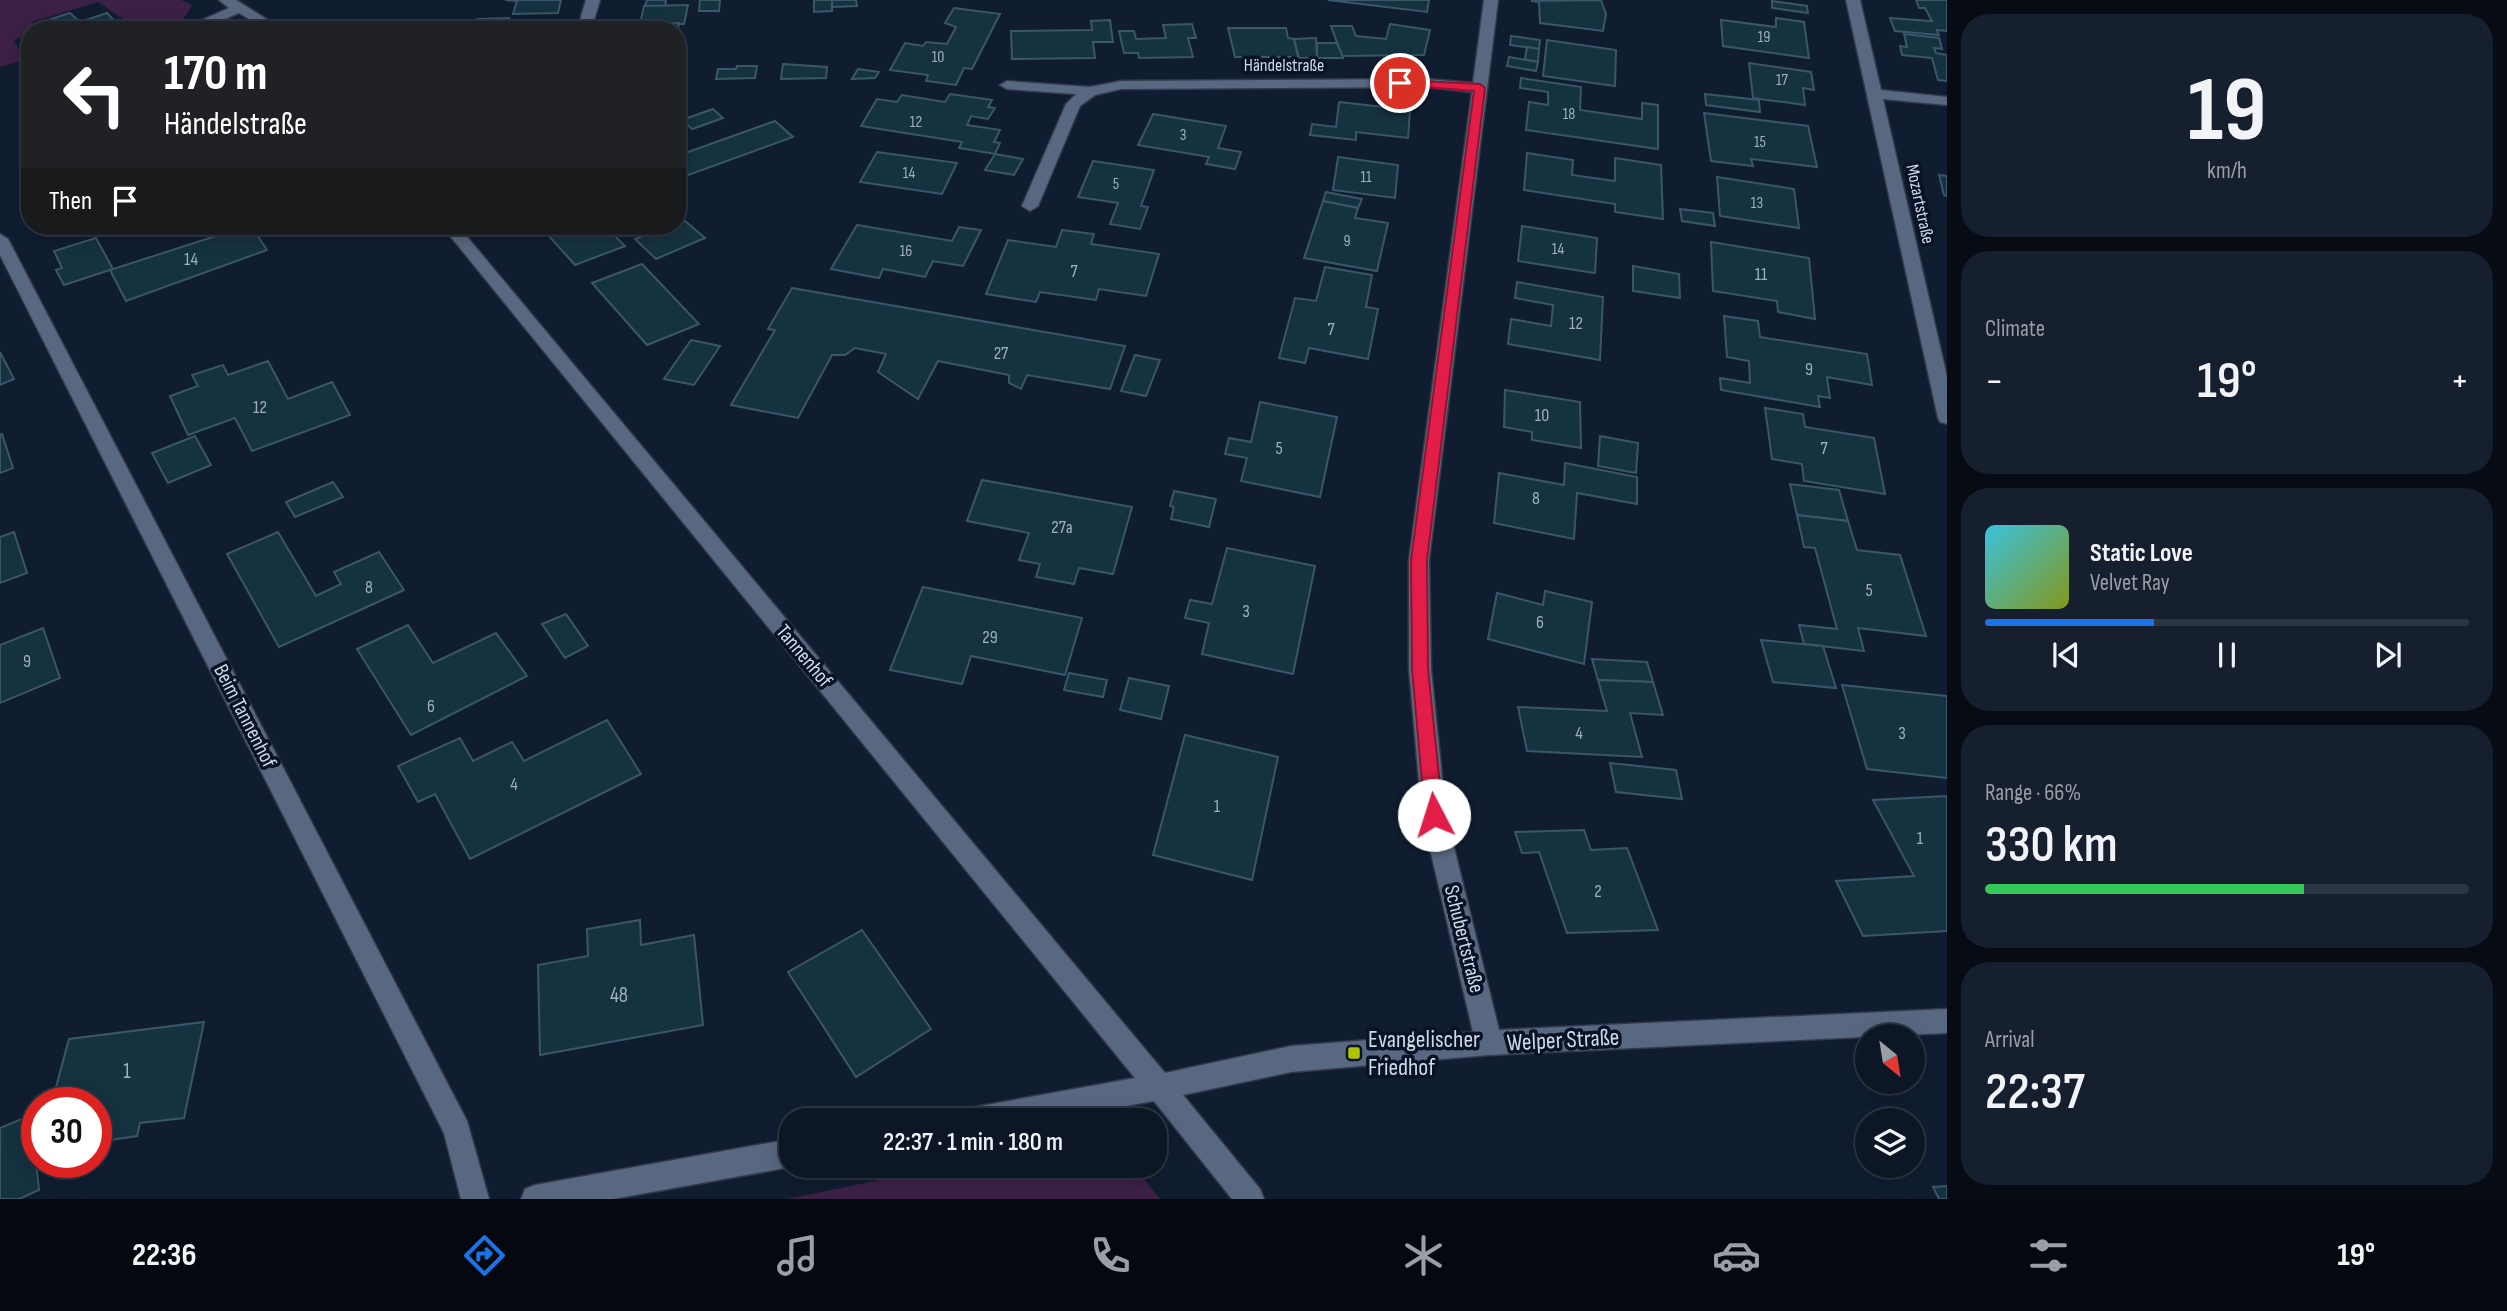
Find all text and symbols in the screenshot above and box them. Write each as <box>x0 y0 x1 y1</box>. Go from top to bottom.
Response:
house number: 19 <box>1758 28 1770 47</box>
text: 170 m <box>164 45 268 104</box>
house number: 10 <box>932 48 944 67</box>
icon: left <box>49 49 140 140</box>
pin <box>1370 53 1430 113</box>
street label: Händelstraße <box>1244 55 1324 76</box>
text: 19 <box>2188 57 2266 166</box>
icon: arrive <box>1381 64 1419 102</box>
house number: 17 <box>1776 71 1789 90</box>
text: Händelstraße <box>164 105 307 144</box>
house number: 18 <box>1563 105 1575 124</box>
house number: 12 <box>910 113 922 132</box>
house number: 3 <box>1180 126 1186 145</box>
house number: 15 <box>1754 133 1766 152</box>
text: km/h <box>2207 157 2247 185</box>
street label: Mozartstraße <box>1901 162 1939 246</box>
house number: 14 <box>903 164 915 183</box>
house number: 11 <box>1360 168 1372 187</box>
house number: 5 <box>1113 175 1119 194</box>
icon: arrive <box>106 182 144 220</box>
text: Then <box>49 186 92 217</box>
house number: 13 <box>1751 194 1763 213</box>
house number: 9 <box>1343 232 1351 251</box>
house number: 14 <box>1552 240 1564 259</box>
house number: 16 <box>900 242 912 261</box>
house number: 14 <box>184 249 198 270</box>
house number: 7 <box>1070 261 1078 282</box>
house number: 11 <box>1755 264 1768 285</box>
house number: 12 <box>1569 313 1583 334</box>
text: Climate <box>1985 315 2045 343</box>
house number: 7 <box>1327 319 1335 340</box>
house number: 27 <box>994 343 1009 364</box>
text: 19° <box>2197 350 2257 413</box>
house number: 9 <box>1805 359 1813 380</box>
text: − <box>1985 359 2004 404</box>
text: + <box>2450 359 2469 404</box>
house number: 12 <box>253 397 267 418</box>
house number: 10 <box>1535 405 1549 426</box>
house number: 5 <box>1275 438 1283 459</box>
house number: 7 <box>1820 438 1828 459</box>
house number: 8 <box>1532 488 1540 509</box>
house number: 27a <box>1051 517 1073 538</box>
text: Static Love <box>2090 538 2193 569</box>
text: Velvet Ray <box>2090 569 2170 597</box>
house number: 8 <box>365 577 373 598</box>
house number: 5 <box>1865 580 1873 601</box>
house number: 3 <box>1242 601 1250 622</box>
house number: 6 <box>1536 612 1544 633</box>
street label: Tannenhof <box>771 619 838 693</box>
house number: 29 <box>982 627 998 648</box>
icon: previous <box>2047 636 2085 674</box>
icon: pause <box>2208 636 2246 674</box>
icon: next <box>2369 636 2407 674</box>
house number: 9 <box>23 651 31 672</box>
street label: Beim Tannenhof <box>208 660 282 773</box>
house number: 6 <box>427 696 435 717</box>
house number: 4 <box>1575 723 1583 744</box>
house number: 3 <box>1898 723 1906 744</box>
house number: 4 <box>510 774 518 795</box>
position arrow <box>1397 778 1471 852</box>
text: Range · 66% <box>1985 779 2081 807</box>
house number: 1 <box>1214 796 1221 817</box>
text: 330 km <box>1985 814 2118 877</box>
house number: 1 <box>1917 828 1924 849</box>
house number: 2 <box>1594 881 1602 902</box>
street label: Schubertstraße <box>1439 883 1489 995</box>
house number: 48 <box>610 983 628 1008</box>
street label: Welper Straße <box>1506 1023 1620 1057</box>
north arrow <box>1855 1024 1925 1094</box>
map controls <box>1855 1024 1925 1178</box>
place label: Evangelischer Friedhof <box>1368 1025 1480 1082</box>
text: Arrival <box>1985 1026 2034 1054</box>
marker: Evangelischer Friedhof <box>1346 1045 1362 1061</box>
house number: 1 <box>123 1059 131 1084</box>
text: 22:37 <box>1985 1061 2085 1124</box>
speed limit sign: 30 <box>21 1087 112 1178</box>
button: layers <box>1855 1108 1925 1178</box>
text: 22:37 · 1 min · 180 m <box>883 1127 1063 1158</box>
icon: directions <box>460 1231 509 1280</box>
icon: music <box>773 1231 822 1280</box>
icon: phone <box>1086 1231 1135 1280</box>
icon: climate <box>1399 1231 1448 1280</box>
icon: car <box>1712 1231 1761 1280</box>
icon: filters <box>2024 1231 2073 1280</box>
text: 22:36 <box>132 1236 196 1275</box>
text: 19° <box>2337 1236 2375 1275</box>

